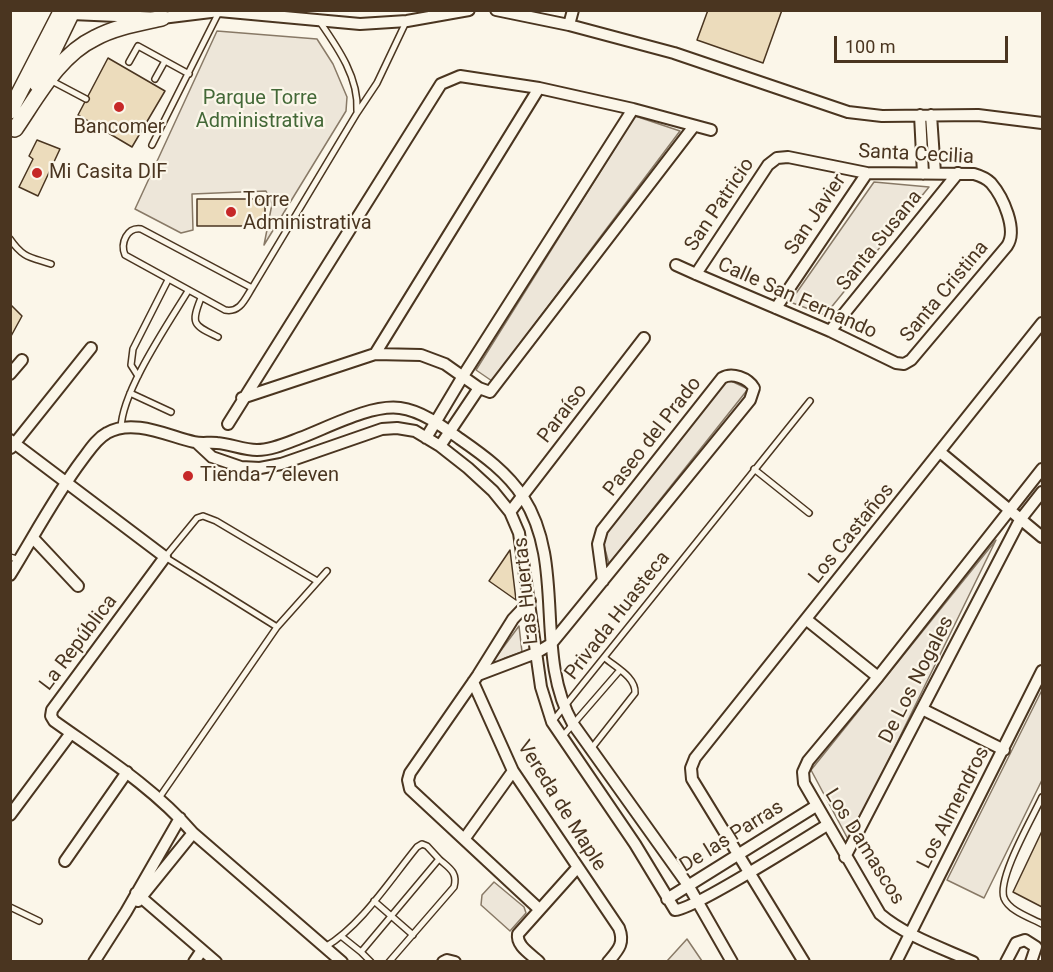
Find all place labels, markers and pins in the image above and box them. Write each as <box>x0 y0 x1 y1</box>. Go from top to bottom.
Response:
marker: Bancomer <box>112 100 126 114</box>
place label: Bancomer <box>73 116 165 140</box>
place label: Mi Casita DIF <box>49 161 167 185</box>
marker: Mi Casita DIF <box>30 166 44 180</box>
place label: Torre Administrativa <box>243 189 372 236</box>
marker: Torre Administrativa <box>224 205 238 219</box>
place label: Tienda 7 eleven <box>200 464 339 488</box>
marker: Tienda 7 eleven <box>181 469 195 483</box>

